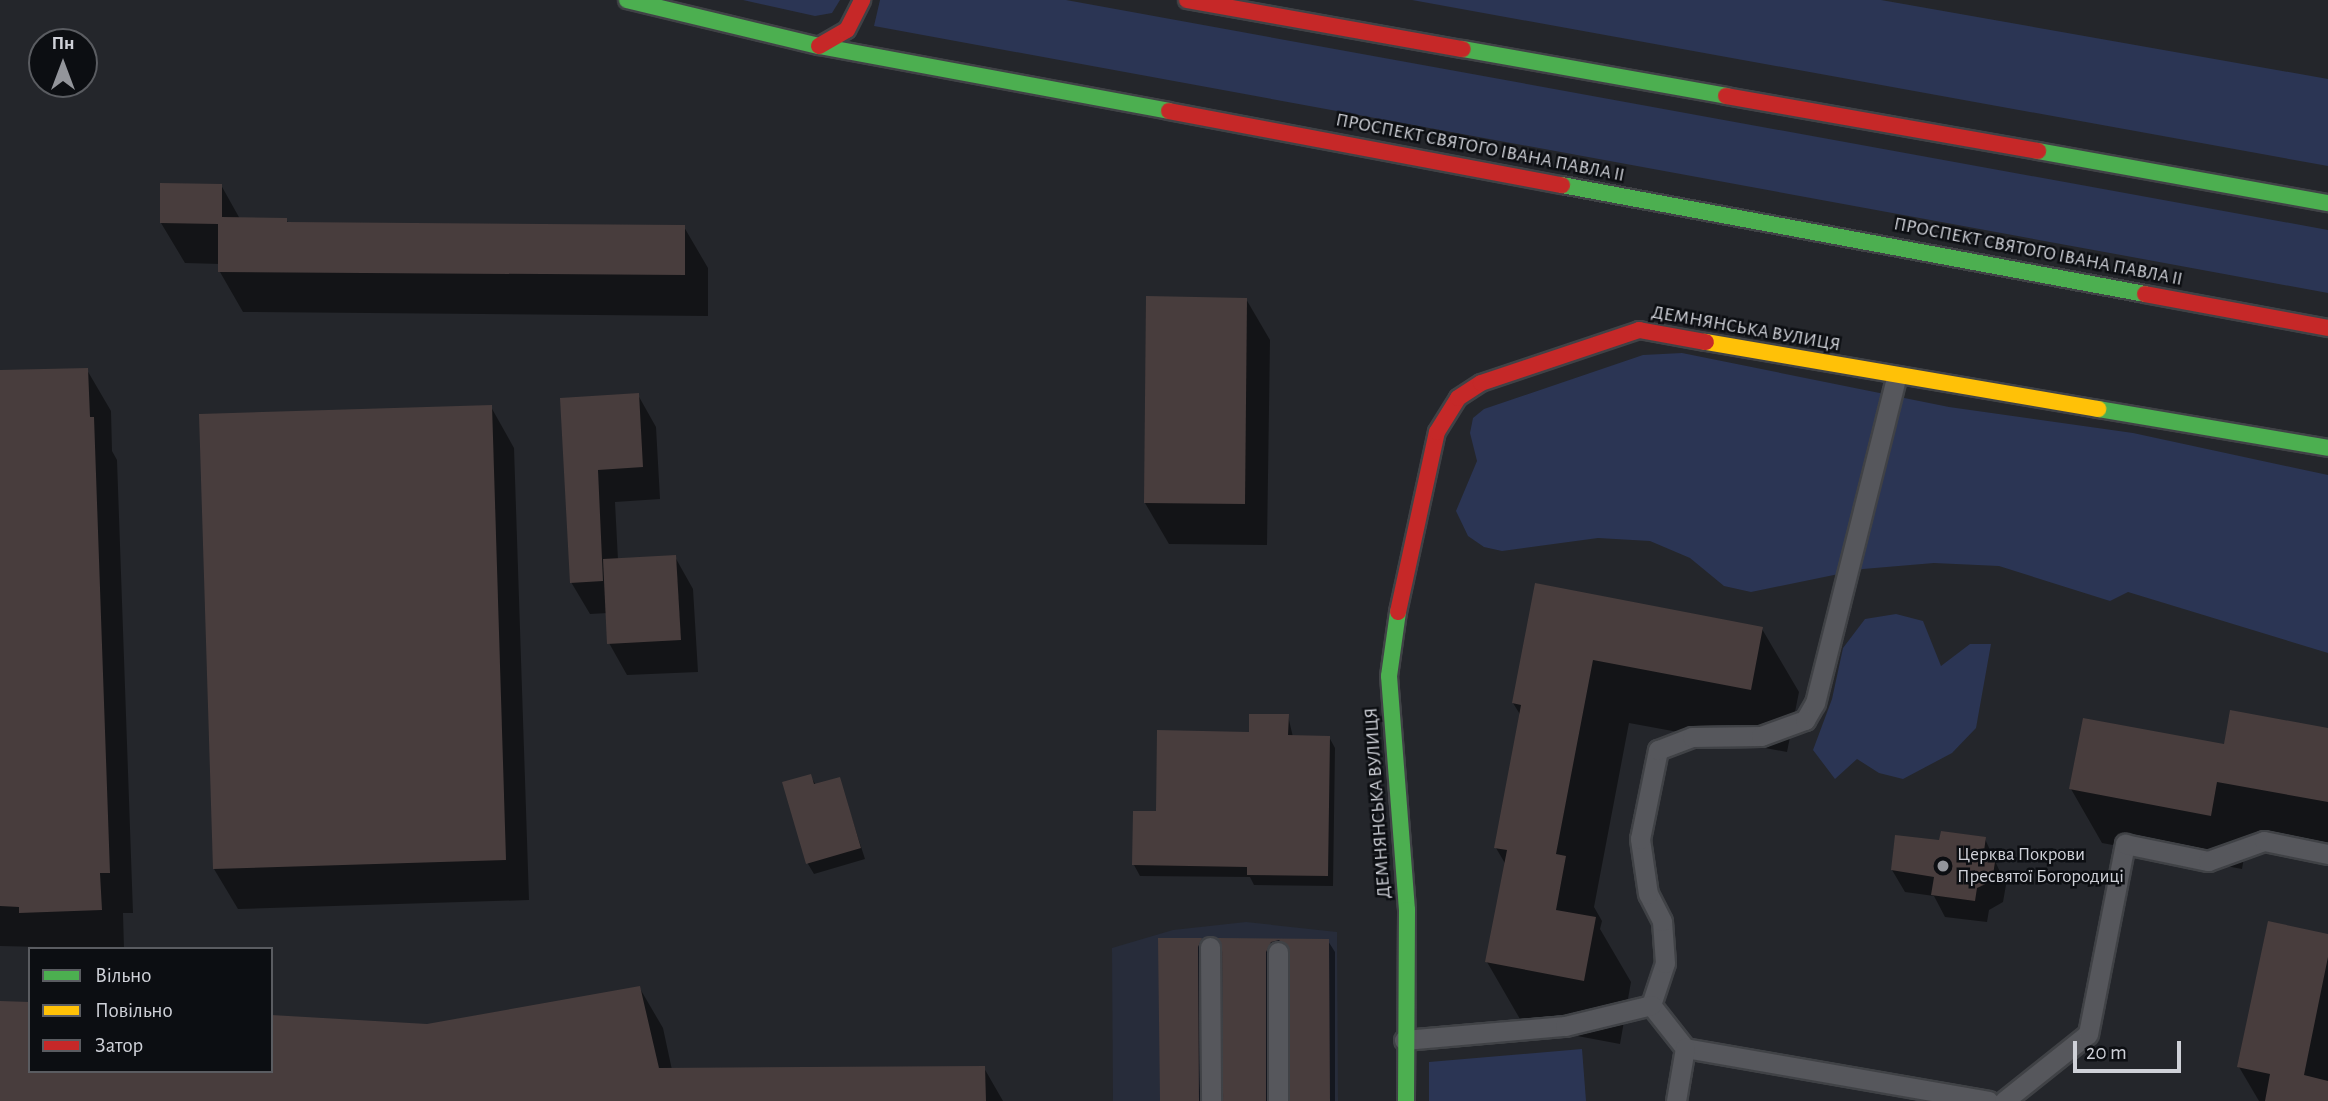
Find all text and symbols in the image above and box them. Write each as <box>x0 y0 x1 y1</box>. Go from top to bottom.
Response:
north arrow <box>28 28 98 98</box>
text: Пн <box>51 34 75 53</box>
street label: ПРОСПЕКТ СВЯТОГО ІВАНА ПАВЛА II <box>1334 109 1626 187</box>
street label: ПРОСПЕКТ СВЯТОГО ІВАНА ПАВЛА II <box>1892 213 2184 291</box>
street label: ДЕМНЯНСЬКА ВУЛИЦЯ <box>1650 301 1842 357</box>
street label: ДЕМНЯНСЬКА ВУЛИЦЯ <box>1360 707 1396 899</box>
place label: Церква Покрови Пресвятої Богородиці <box>1957 844 2124 888</box>
marker: Церква Покрови Пресвятої Богородиці <box>1935 858 1951 874</box>
legend <box>28 947 273 1073</box>
text: Вільно <box>95 965 151 986</box>
text: Повільно <box>95 1000 173 1021</box>
scale bar <box>2076 1028 2184 1072</box>
text: Затор <box>95 1035 143 1056</box>
text: 20 m <box>2086 1042 2127 1063</box>

